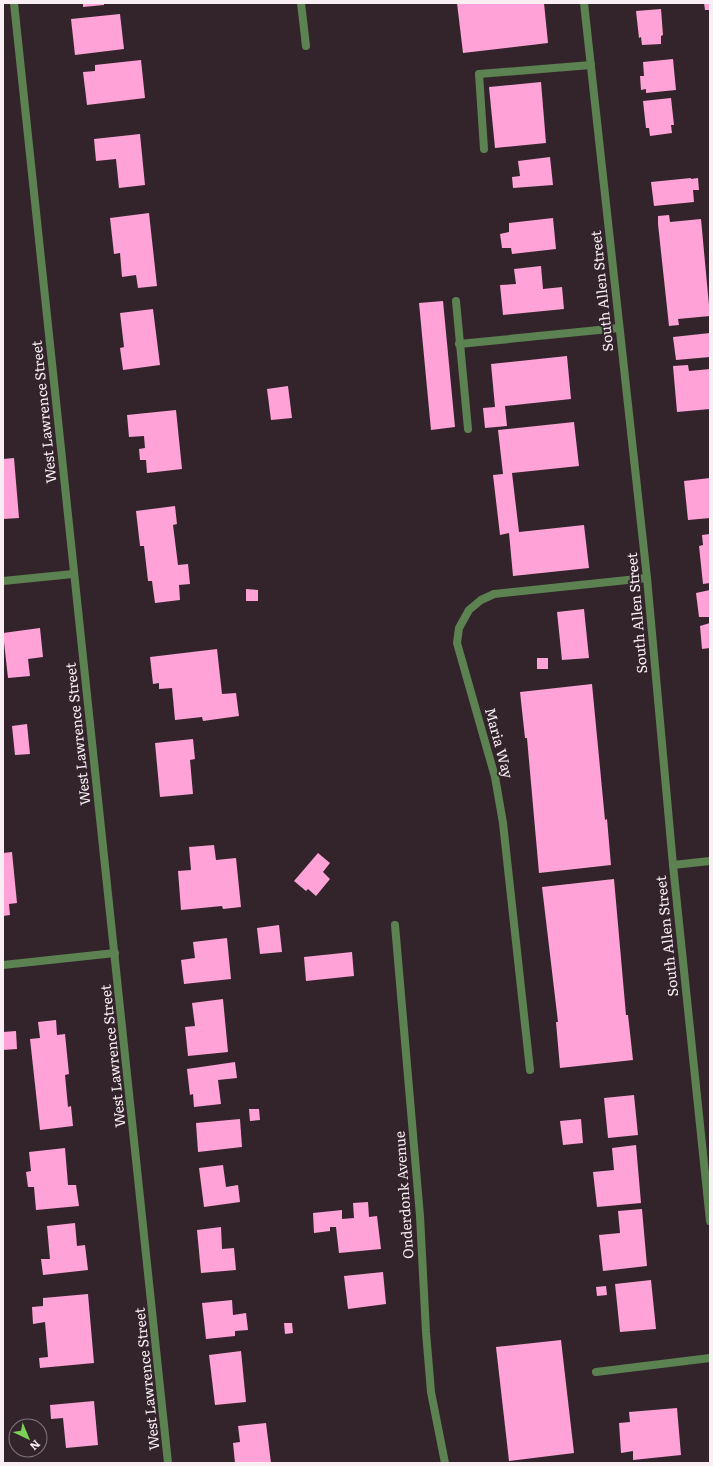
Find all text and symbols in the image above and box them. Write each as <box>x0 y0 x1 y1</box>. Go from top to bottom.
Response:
street label: South Allen Street <box>585 229 617 353</box>
street label: West Lawrence Street <box>26 339 60 485</box>
street label: South Allen Street <box>621 551 651 674</box>
street label: West Lawrence Street <box>60 661 94 807</box>
street label: Maria Way <box>481 705 519 781</box>
street label: South Allen Street <box>650 874 682 998</box>
street label: West Lawrence Street <box>95 983 129 1129</box>
street label: Onderdonk Avenue <box>389 1130 417 1260</box>
street label: West Lawrence Street <box>129 1306 163 1452</box>
north arrow <box>8 1418 48 1458</box>
text: N <box>27 1437 45 1455</box>

